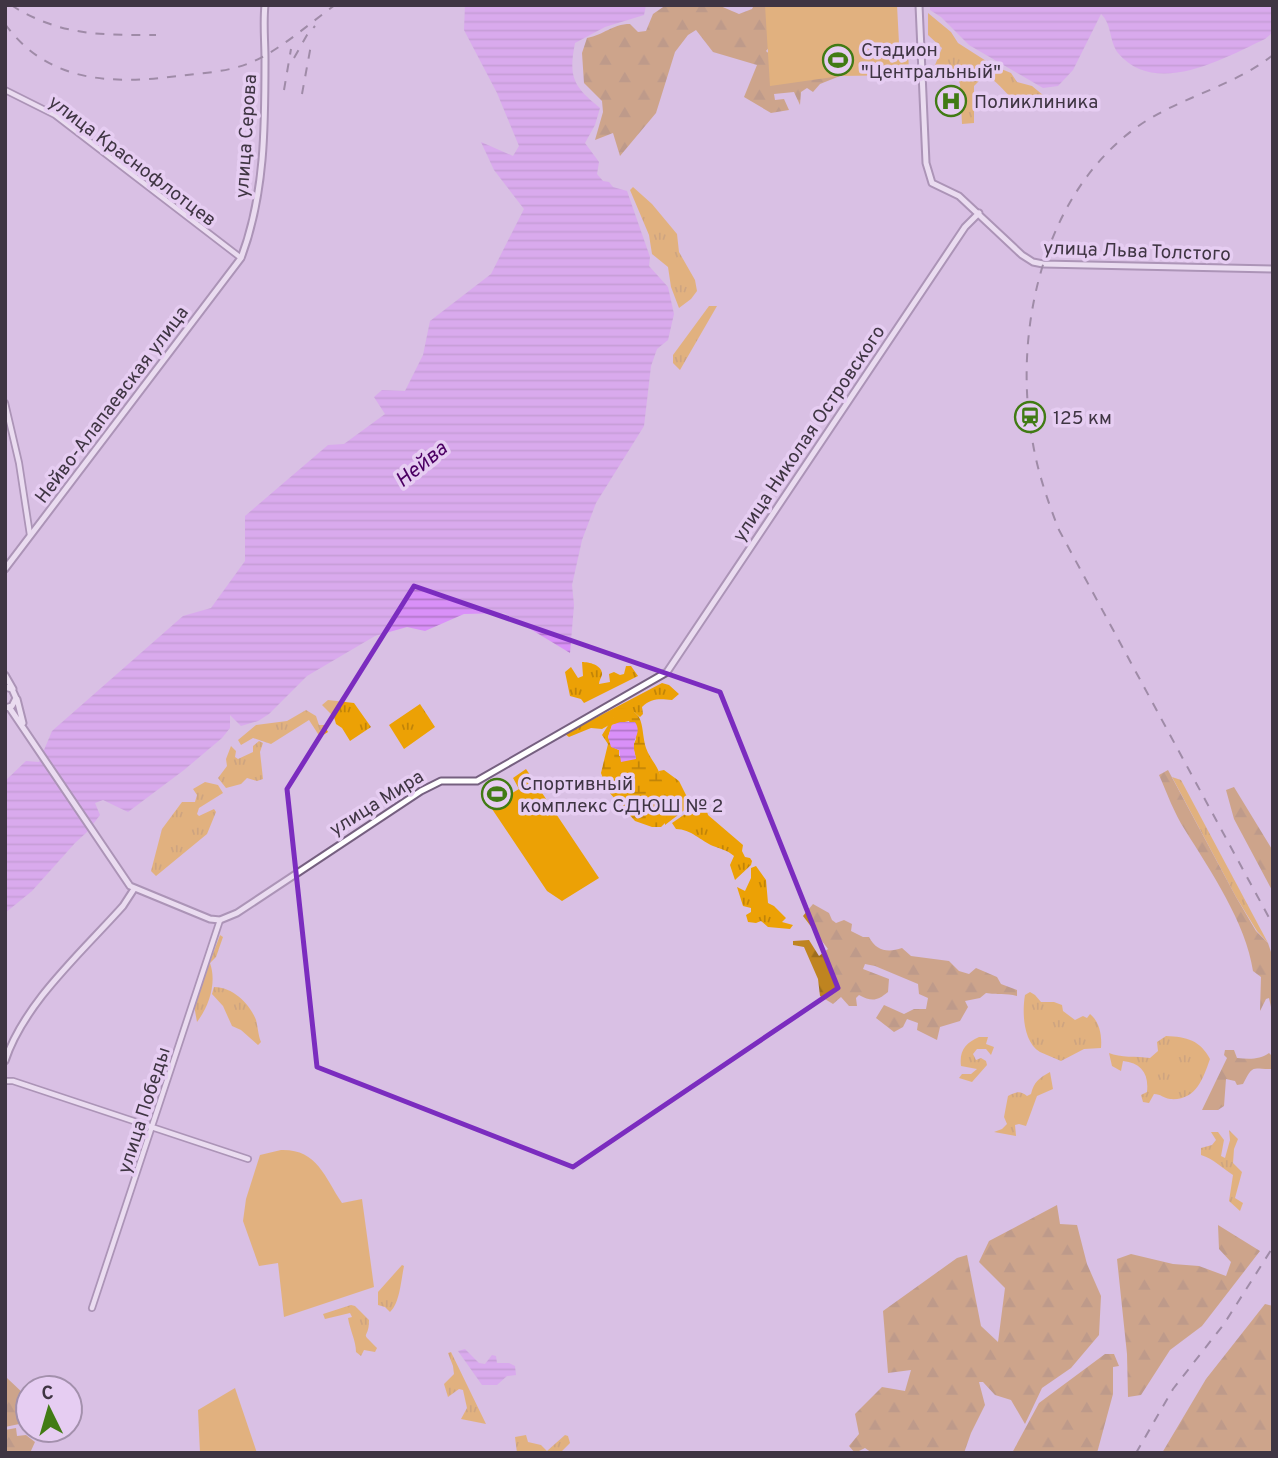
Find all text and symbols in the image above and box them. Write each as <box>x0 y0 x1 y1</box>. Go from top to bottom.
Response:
place label: Стадион "Центральный" <box>861 39 1001 85</box>
sports icon: Стадион "Центральный" <box>821 43 855 77</box>
street label: улица Серова <box>231 73 263 199</box>
hospital icon: Поликлиника <box>934 84 968 118</box>
street label: улица Краснофлотцев <box>43 91 220 233</box>
place label: Поликлиника <box>974 91 1098 115</box>
street label: улица Льва Толстого <box>1043 237 1231 267</box>
street label: Нейво-Алапаевская улица <box>31 302 195 509</box>
street label: улица Николая Островского <box>728 321 891 547</box>
station icon: 125 км <box>1013 400 1047 434</box>
place label: 125 км <box>1053 407 1112 431</box>
water label: Нейва <box>390 436 454 494</box>
street label: улица Мира <box>326 765 429 842</box>
place label: Спортивный комплекс СДЮШ № 2 <box>520 773 723 819</box>
sports icon: Спортивный комплекс СДЮШ № 2 <box>480 777 514 811</box>
street label: улица Победы <box>113 1044 177 1177</box>
north arrow <box>14 1374 84 1444</box>
text: С <box>41 1382 55 1407</box>

